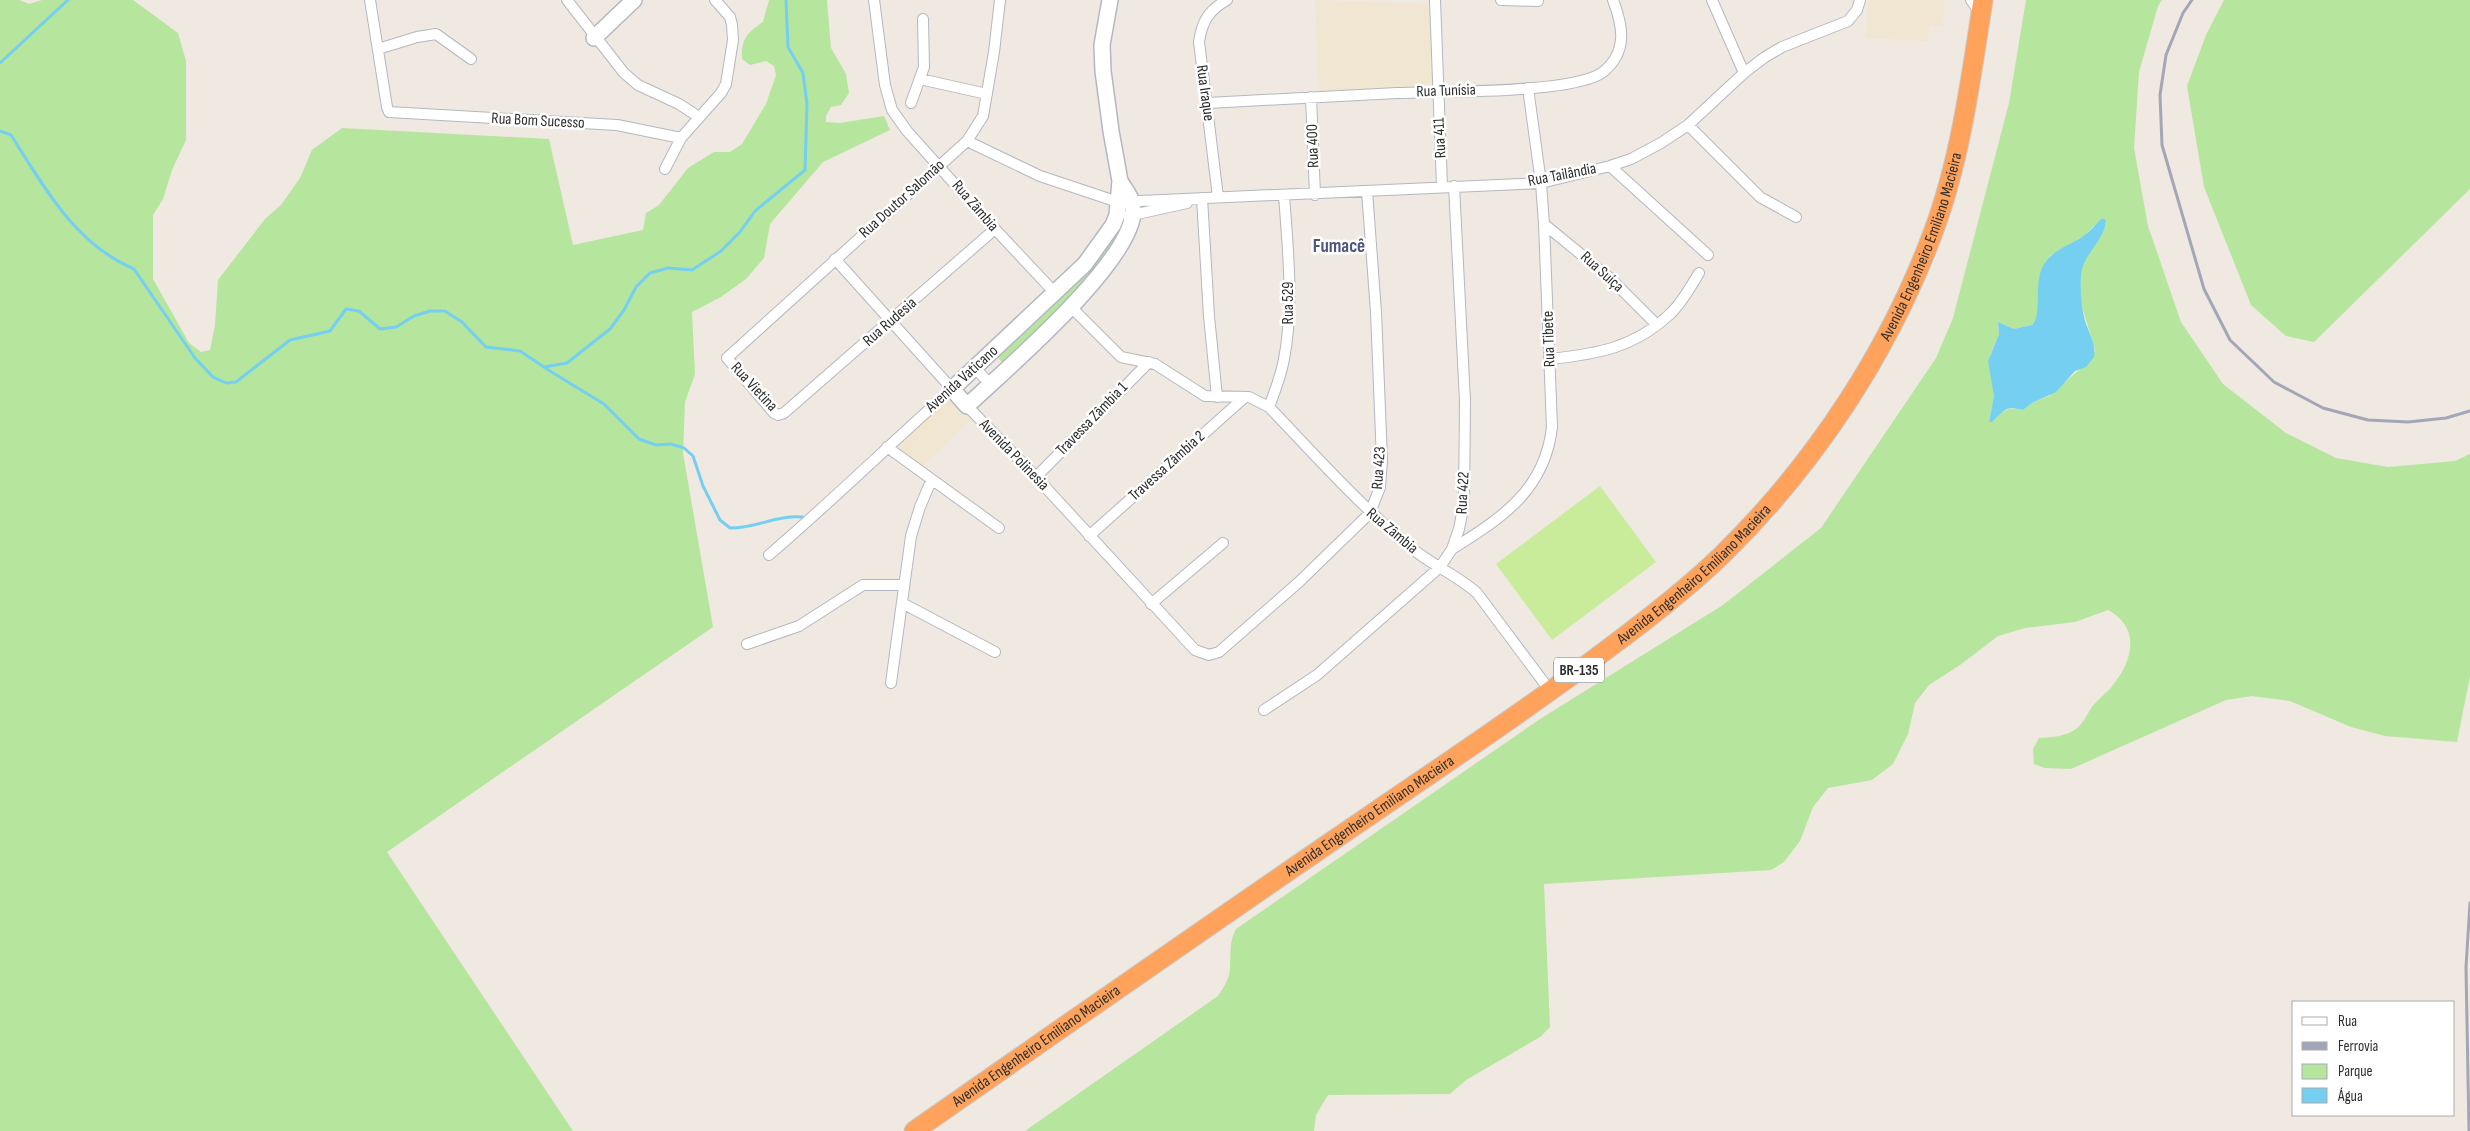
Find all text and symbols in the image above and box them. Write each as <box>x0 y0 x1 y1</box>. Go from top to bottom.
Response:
street label: Rua Iraque <box>1192 64 1218 122</box>
street label: Rua Tunísia <box>1416 80 1476 102</box>
street label: Rua Bom Sucesso <box>491 109 585 133</box>
street label: Rua 411 <box>1429 117 1451 159</box>
street label: Rua 400 <box>1303 124 1323 168</box>
street label: Avenida Engenheiro Emiliano Macieira <box>1876 151 1966 345</box>
street label: Rua Doutor Salomão <box>855 156 949 242</box>
street label: Rua Tailândia <box>1526 159 1598 191</box>
street label: Rua Zâmbia <box>948 177 1002 235</box>
district label: Fumacê <box>1313 235 1365 258</box>
street label: Rua Suíça <box>1576 248 1628 296</box>
street label: Rua 529 <box>1279 282 1298 324</box>
street label: Rua Rudesia <box>859 294 921 350</box>
street label: Rua Tibete <box>1539 310 1559 368</box>
street label: Avenida Vaticano <box>921 342 1002 417</box>
street label: Rua Vietina <box>727 359 781 415</box>
street label: Travessa Zâmbia 1 <box>1052 378 1132 460</box>
street label: Avenida Polinesia <box>974 415 1053 495</box>
street label: Travessa Zâmbia 2 <box>1125 427 1209 505</box>
street label: Rua 423 <box>1368 446 1390 490</box>
street label: Rua 422 <box>1452 471 1474 515</box>
street label: Avenida Engenheiro Emiliano Macieira <box>1612 500 1775 649</box>
street label: Rua Zâmbia <box>1362 504 1422 558</box>
road number: BR-135 <box>1554 658 1604 682</box>
street label: Avenida Engenheiro Emiliano Macieira <box>1280 751 1458 881</box>
street label: Avenida Engenheiro Emiliano Macieira <box>948 981 1124 1112</box>
legend <box>2292 1001 2455 1116</box>
text: Rua <box>2338 1012 2357 1031</box>
text: Ferrovia <box>2338 1037 2379 1056</box>
text: Parque <box>2338 1062 2373 1081</box>
text: Água <box>2337 1087 2363 1106</box>

